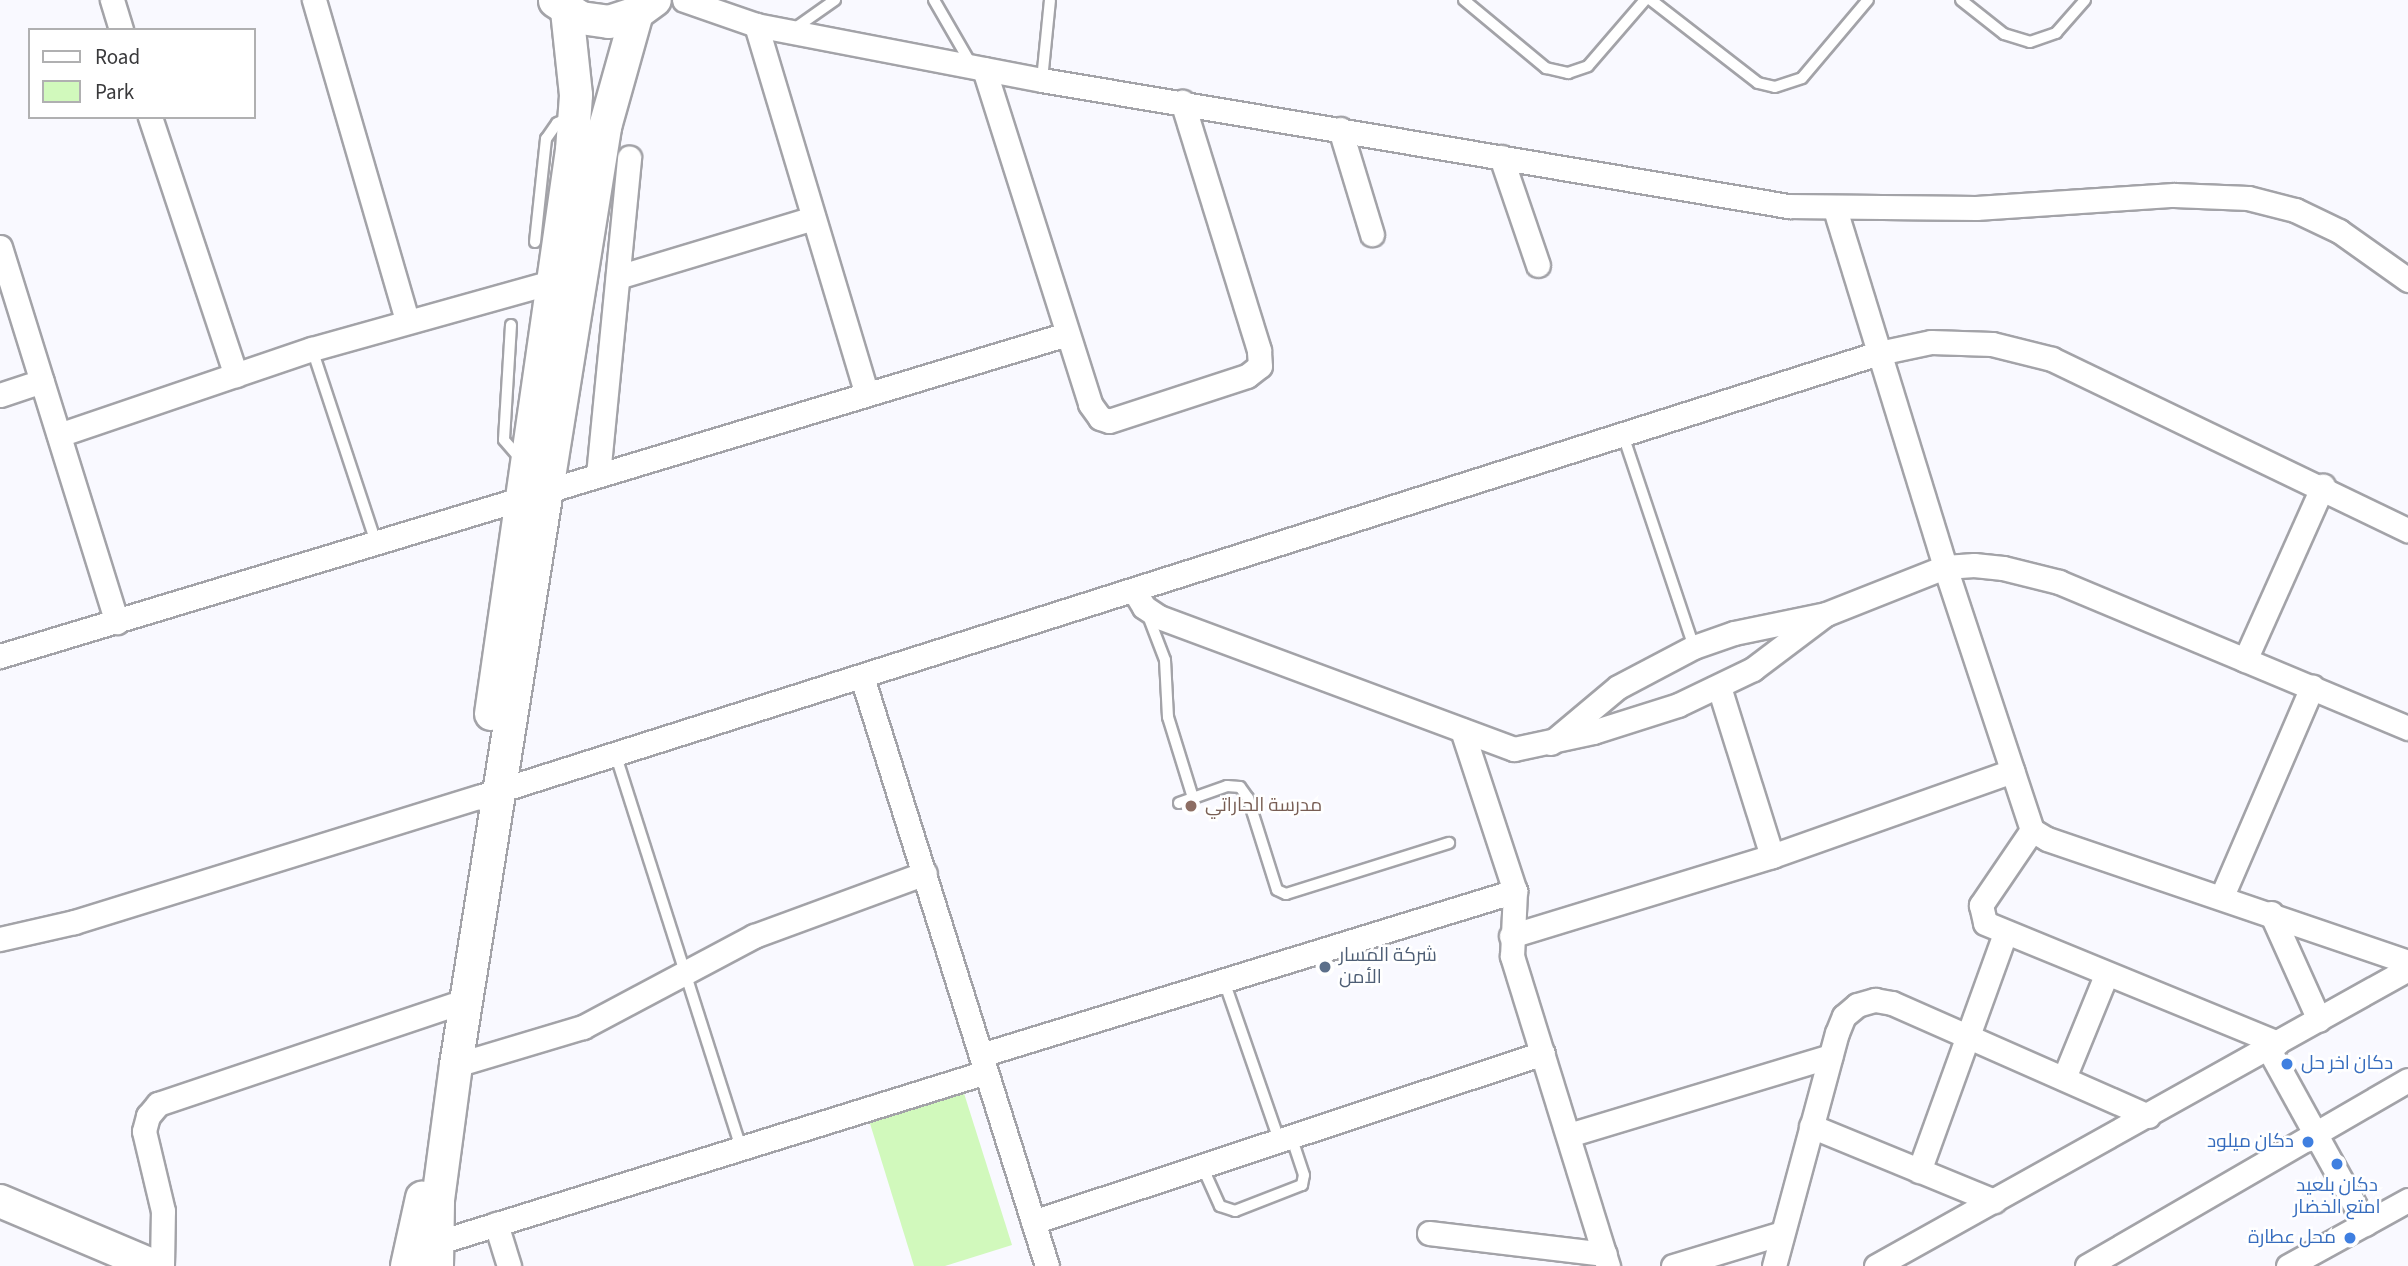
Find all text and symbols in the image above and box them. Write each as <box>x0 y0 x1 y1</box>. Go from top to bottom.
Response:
legend <box>28 28 256 119</box>
text: Road <box>95 42 140 72</box>
text: Park <box>95 77 134 107</box>
place label: مدرسة الحاراتي <box>1205 795 1322 817</box>
marker: مدرسة الحاراتي <box>1183 798 1199 814</box>
place label: شركة المسار الأمن <box>1339 945 1437 989</box>
marker: شركة المسار الأمن <box>1317 959 1333 975</box>
place label: دكان اخر حل <box>2301 1053 2393 1075</box>
marker: دكان اخر حل <box>2279 1056 2295 1072</box>
place label: دكان ميلود <box>2207 1131 2294 1153</box>
marker: دكان ميلود <box>2300 1134 2316 1150</box>
marker: دكان بلعيد امتع الخضار <box>2329 1156 2345 1172</box>
place label: دكان بلعيد امتع الخضار <box>2293 1175 2381 1219</box>
place label: محل عطارة <box>2248 1227 2336 1249</box>
marker: محل عطارة <box>2342 1230 2358 1246</box>

